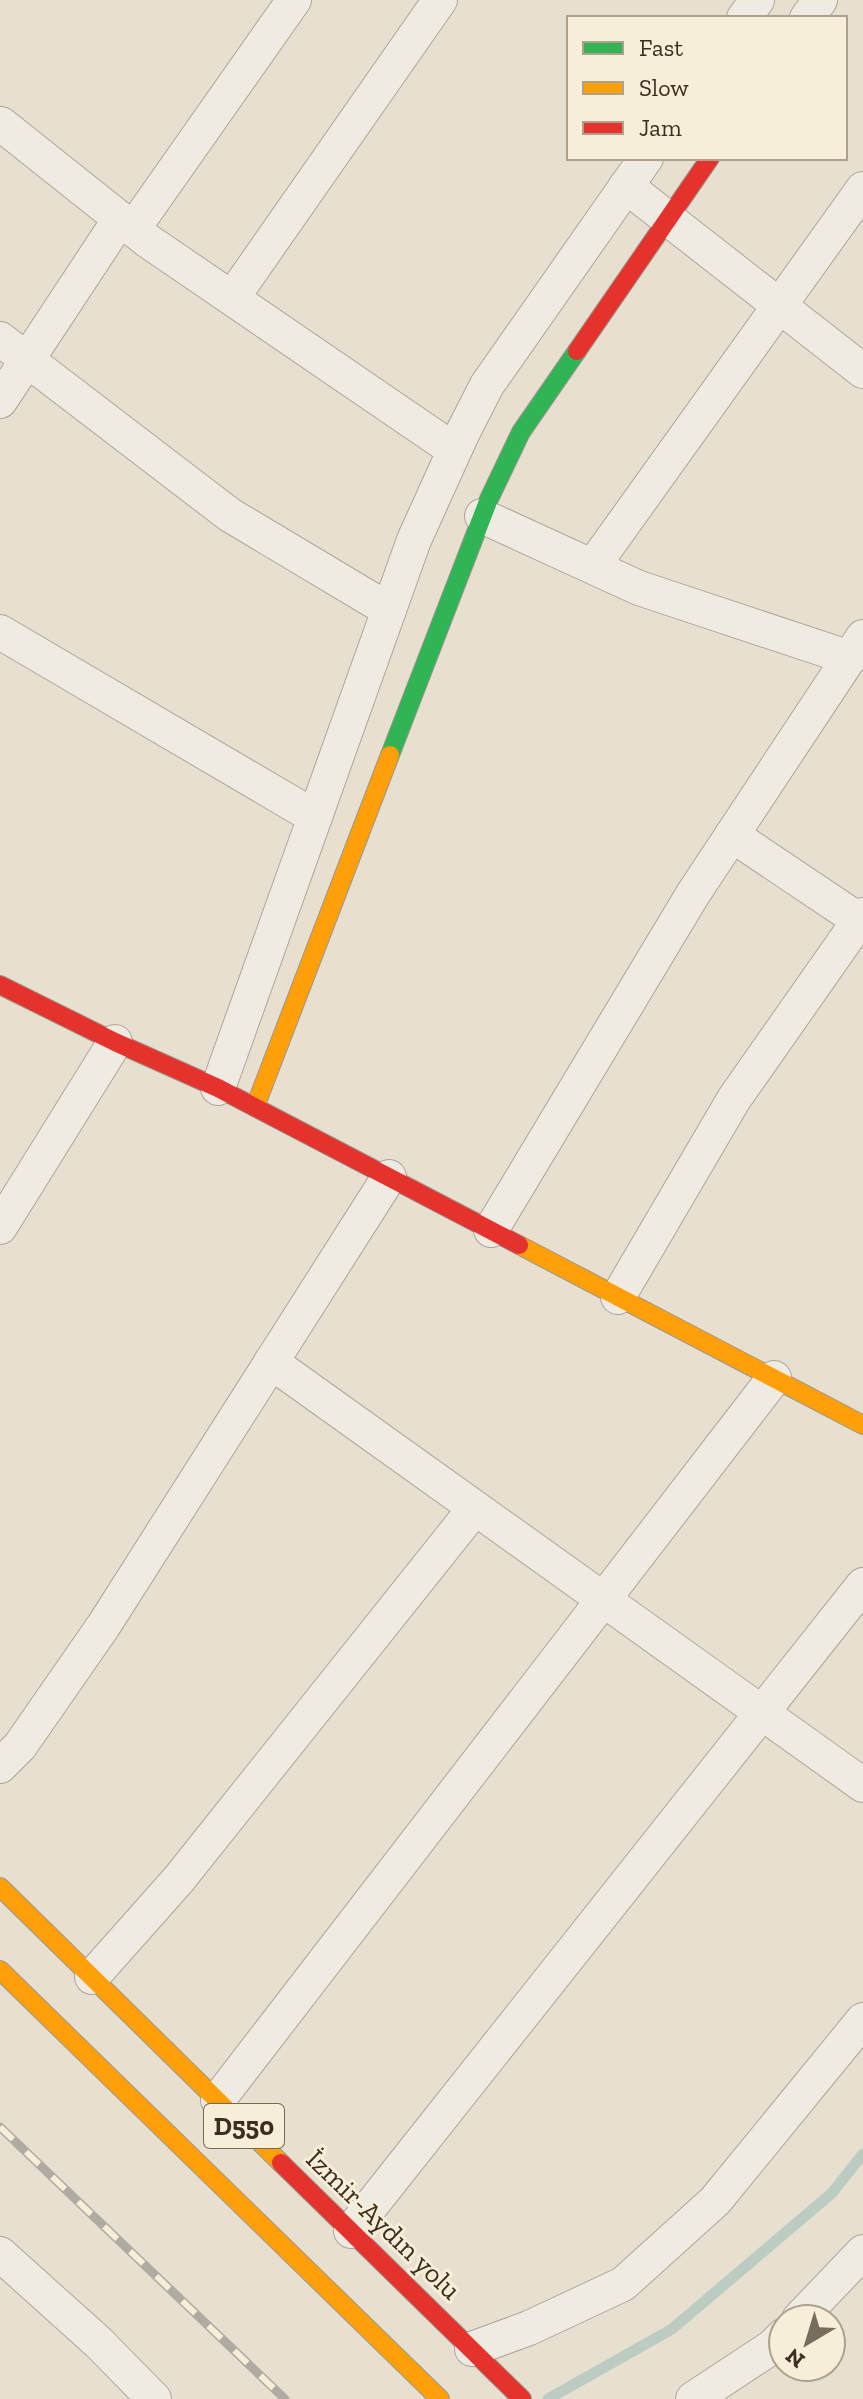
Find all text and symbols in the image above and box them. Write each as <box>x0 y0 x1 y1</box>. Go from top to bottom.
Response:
legend <box>567 16 847 160</box>
text: Fast <box>639 33 683 62</box>
text: Slow <box>639 73 689 102</box>
text: Jam <box>639 113 682 142</box>
road number: D550 <box>204 2104 284 2148</box>
street label: İzmir-Aydın yolu <box>300 2142 468 2306</box>
north arrow <box>767 2303 847 2383</box>
text: N <box>780 2342 810 2374</box>

